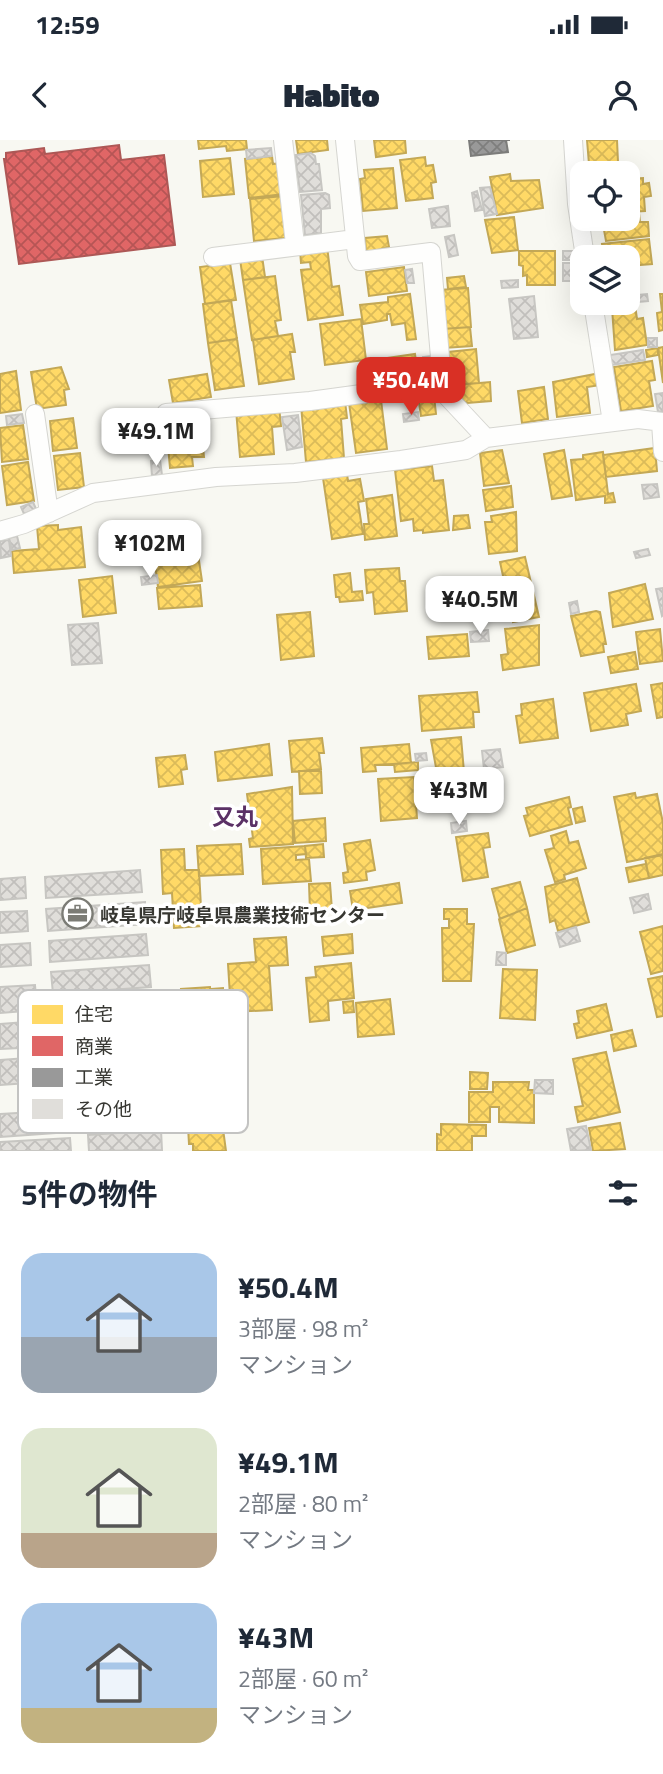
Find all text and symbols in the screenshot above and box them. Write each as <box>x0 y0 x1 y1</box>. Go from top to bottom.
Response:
text: 12:59 <box>35 5 100 44</box>
text: Habito <box>284 71 379 119</box>
icon: back <box>21 76 59 114</box>
icon: person <box>604 76 642 114</box>
map controls <box>570 161 640 315</box>
button: locate <box>570 161 640 231</box>
button: layers <box>570 245 640 315</box>
pin: ¥50.4M <box>354 358 468 417</box>
text: ¥50.4M <box>372 362 450 397</box>
pin: ¥49.1M <box>99 408 213 468</box>
text: ¥49.1M <box>117 413 195 448</box>
pin: ¥102M <box>101 520 199 580</box>
text: ¥102M <box>114 525 186 560</box>
pin: ¥40.5M <box>423 576 537 636</box>
text: ¥40.5M <box>441 581 519 616</box>
pin: ¥43M <box>418 768 500 827</box>
text: ¥43M <box>430 772 488 807</box>
district label: 又丸 <box>212 799 258 834</box>
office icon: 岐阜県庁岐阜県農業技術センター <box>60 897 94 931</box>
place label: 岐阜県庁岐阜県農業技術センター <box>100 900 385 929</box>
legend <box>18 990 248 1133</box>
text: 住宅 <box>75 999 113 1028</box>
text: 商業 <box>75 1031 113 1060</box>
text: 工業 <box>75 1062 113 1091</box>
text: その他 <box>75 1094 132 1123</box>
text: 5件の物件 <box>21 1171 158 1217</box>
icon: filters <box>604 1174 642 1212</box>
text: ¥50.4M <box>238 1264 339 1310</box>
icon: home <box>77 1281 161 1365</box>
text: 3部屋 · 98 m² <box>238 1311 368 1346</box>
text: マンション <box>238 1347 353 1382</box>
text: ¥49.1M <box>238 1439 339 1485</box>
icon: home <box>77 1456 161 1540</box>
text: 2部屋 · 80 m² <box>238 1486 368 1521</box>
text: マンション <box>238 1522 353 1557</box>
text: ¥43M <box>238 1614 314 1660</box>
icon: home <box>77 1631 161 1715</box>
text: 2部屋 · 60 m² <box>238 1661 368 1696</box>
text: マンション <box>238 1697 353 1732</box>

